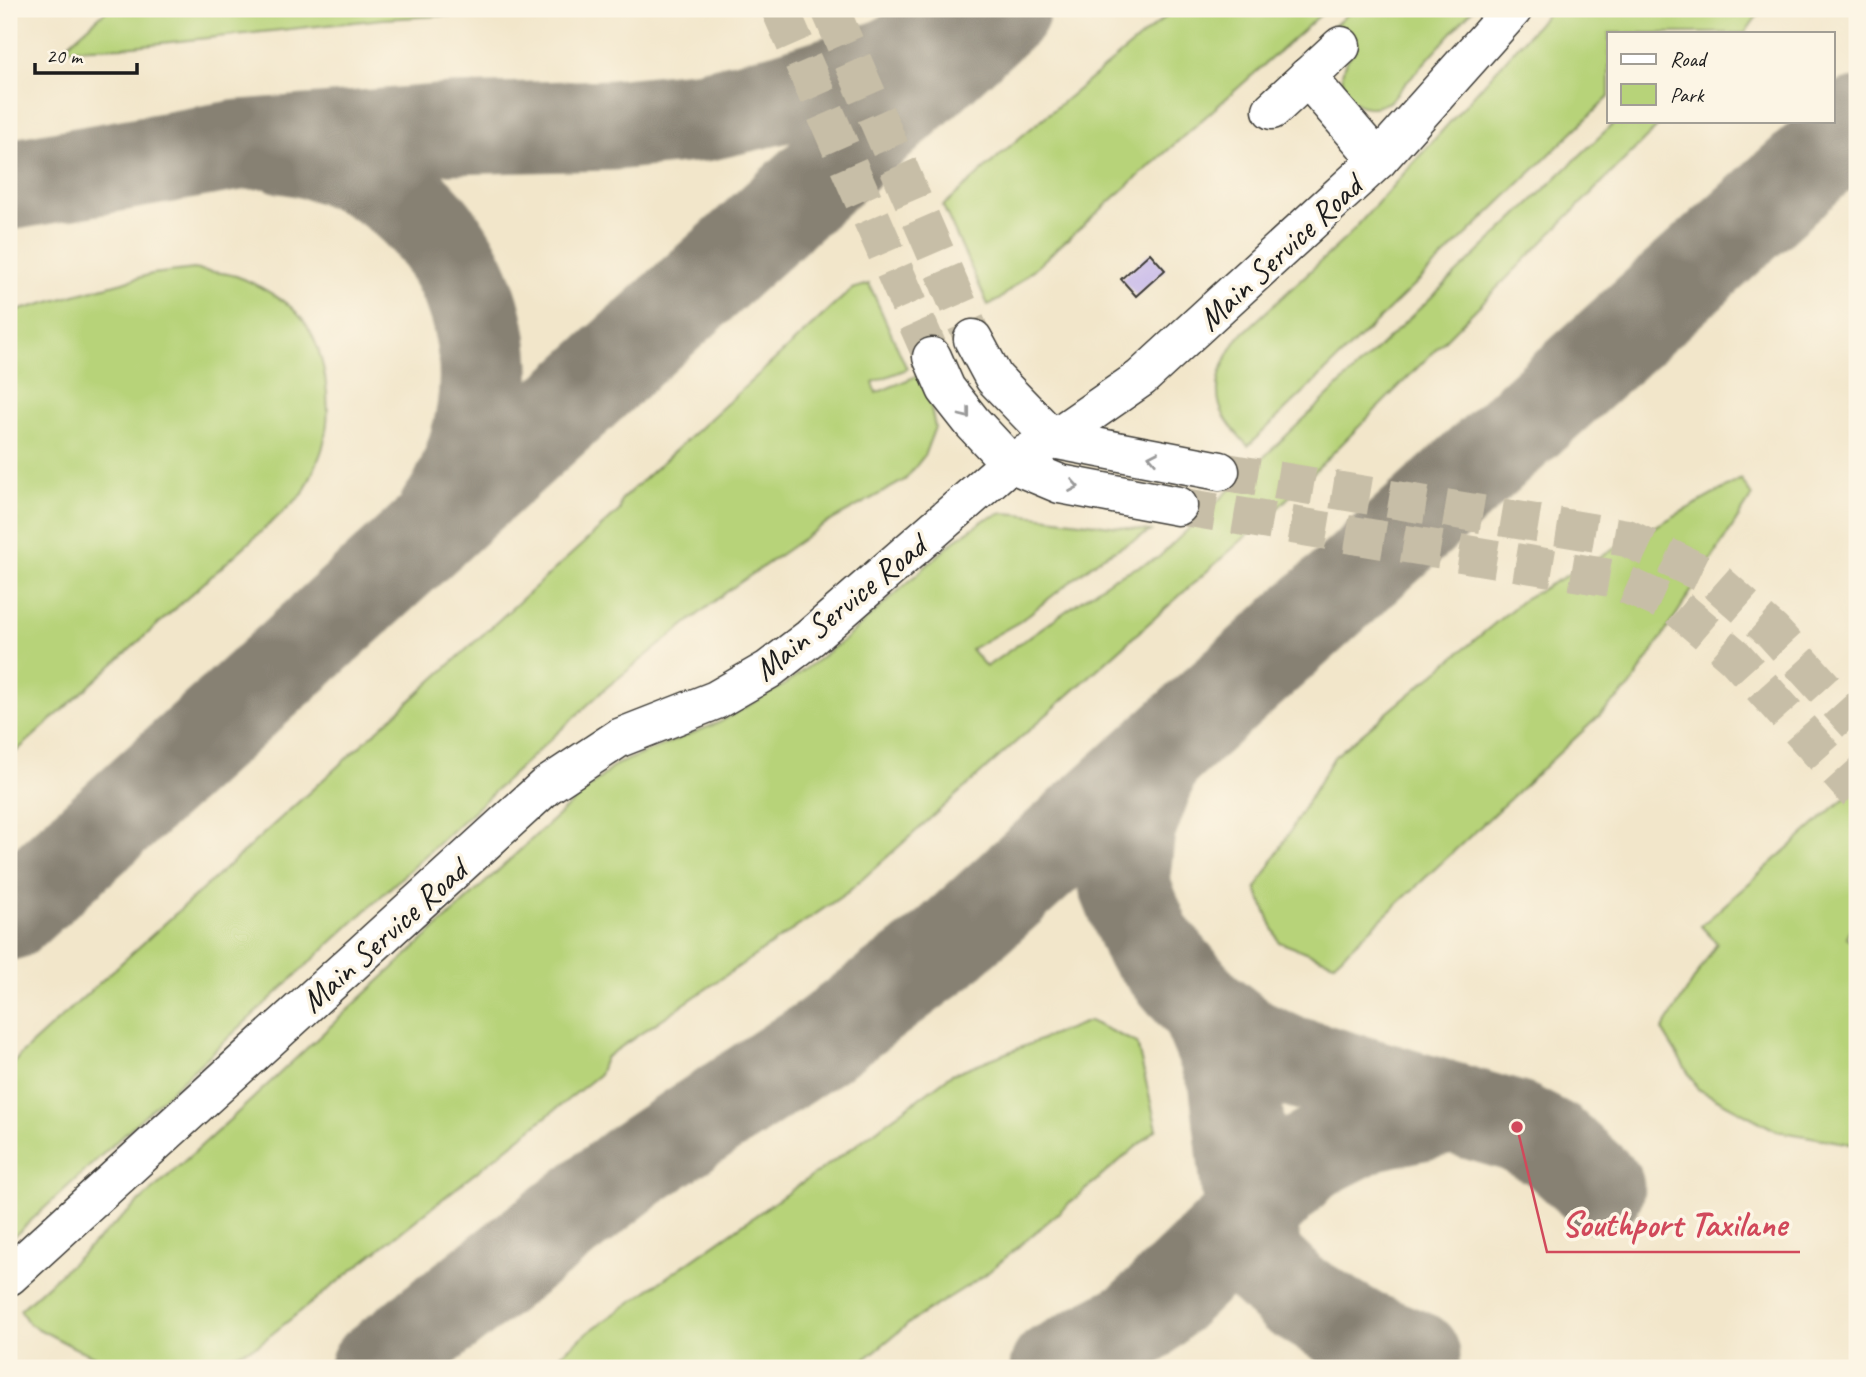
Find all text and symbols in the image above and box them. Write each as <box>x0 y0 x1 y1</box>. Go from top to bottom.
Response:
scale bar <box>35 32 136 76</box>
legend <box>1607 32 1834 122</box>
text: 20 m <box>46 43 84 69</box>
text: Road <box>1670 46 1709 72</box>
text: Park <box>1670 82 1705 108</box>
street label: Main Service Road <box>1189 162 1374 340</box>
one-way arrow <box>957 406 970 419</box>
one-way arrow <box>1147 450 1159 465</box>
one-way arrow <box>1068 478 1080 493</box>
street label: Main Service Road <box>745 522 938 690</box>
street label: Main Service Road <box>292 847 479 1022</box>
callout: Southport Taxilane <box>1547 1196 1800 1252</box>
text: Southport Taxilane <box>1562 1202 1790 1247</box>

